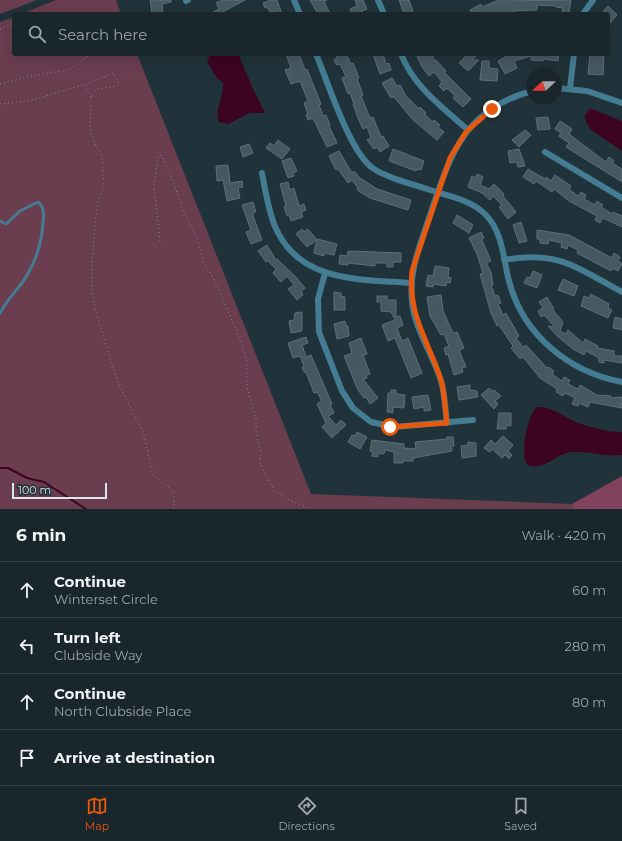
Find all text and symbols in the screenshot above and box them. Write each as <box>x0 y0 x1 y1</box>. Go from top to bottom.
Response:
search box <box>12 12 610 56</box>
icon: search <box>26 23 48 45</box>
text: Search here <box>58 25 147 44</box>
north arrow <box>526 68 562 104</box>
route end <box>483 100 501 118</box>
route start <box>381 418 399 436</box>
scale bar <box>12 481 107 500</box>
text: 100 m <box>18 483 51 497</box>
text: 6 min <box>16 525 66 545</box>
text: Walk · 420 m <box>522 527 606 543</box>
text: Continue <box>54 572 126 591</box>
icon: ahead <box>16 579 38 601</box>
text: 60 m <box>572 582 606 598</box>
text: Winterset Circle <box>54 591 158 607</box>
text: Turn left <box>54 628 121 647</box>
icon: left <box>16 635 38 657</box>
text: 280 m <box>565 638 606 654</box>
text: Clubside Way <box>54 647 142 663</box>
text: Continue <box>54 684 126 703</box>
icon: ahead <box>16 691 38 713</box>
text: 80 m <box>572 694 606 710</box>
text: North Clubside Place <box>54 703 191 719</box>
icon: arrive <box>16 747 38 769</box>
text: Arrive at destination <box>54 748 215 767</box>
tab: Map <box>85 795 109 833</box>
tab: Directions <box>279 795 335 833</box>
tab: Saved <box>504 795 537 833</box>

